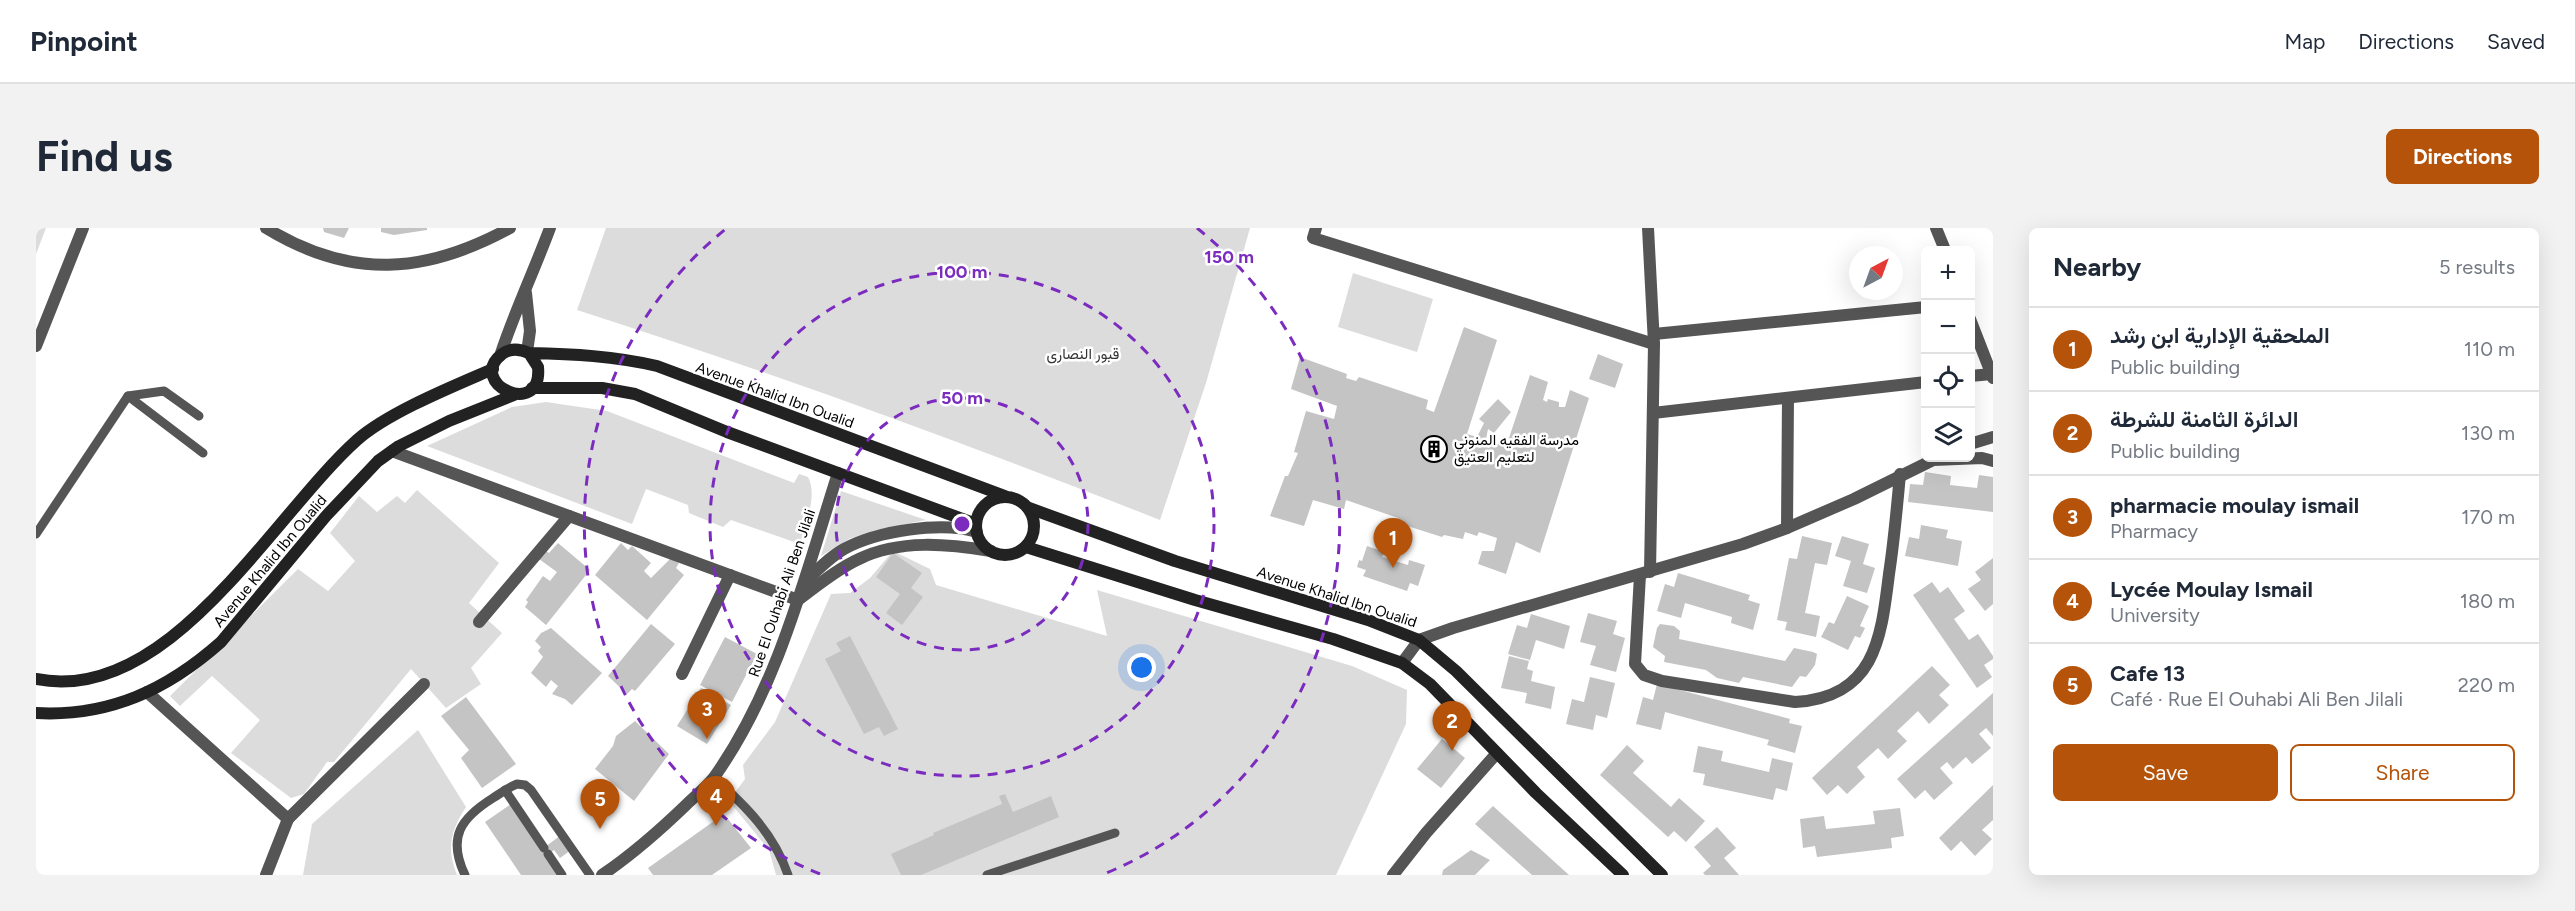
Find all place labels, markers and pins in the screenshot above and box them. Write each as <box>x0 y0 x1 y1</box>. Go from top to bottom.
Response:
place label: مدرسة الفقيه المنوني لتعليم العتيق <box>1454 431 1579 467</box>
building icon: مدرسة الفقيه المنوني لتعليم العتيق <box>1419 434 1449 464</box>
centre of rings <box>952 514 972 534</box>
pin: 1 <box>1374 518 1412 568</box>
pin: 3 <box>688 690 726 739</box>
pin: 2 <box>1432 702 1472 751</box>
pin: 4 <box>696 776 736 826</box>
pin: 5 <box>580 780 620 829</box>

